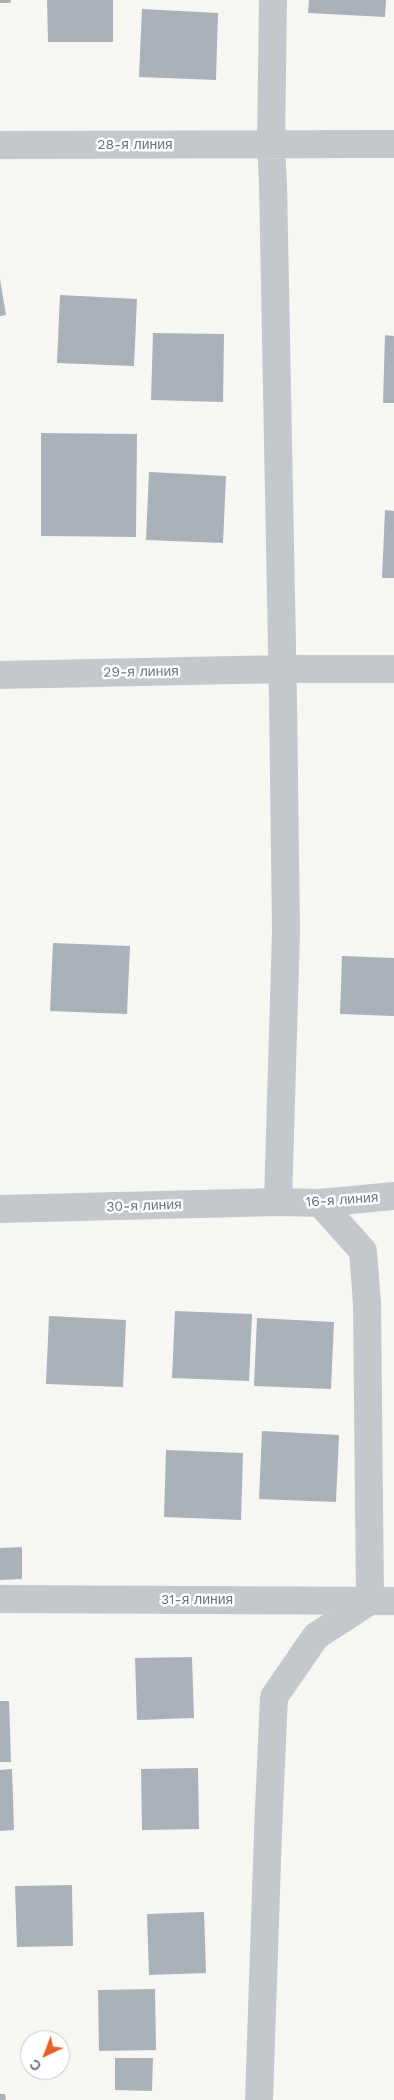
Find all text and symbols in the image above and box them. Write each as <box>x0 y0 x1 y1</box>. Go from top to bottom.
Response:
street label: 28-я линия <box>97 137 173 153</box>
street label: 29-я линия <box>103 663 179 681</box>
street label: 16-я линия <box>305 1189 379 1211</box>
street label: 30-я линия <box>106 1196 182 1216</box>
street label: 31-я линия <box>161 1592 233 1608</box>
north arrow <box>20 2030 70 2080</box>
text: С <box>26 2056 45 2075</box>

